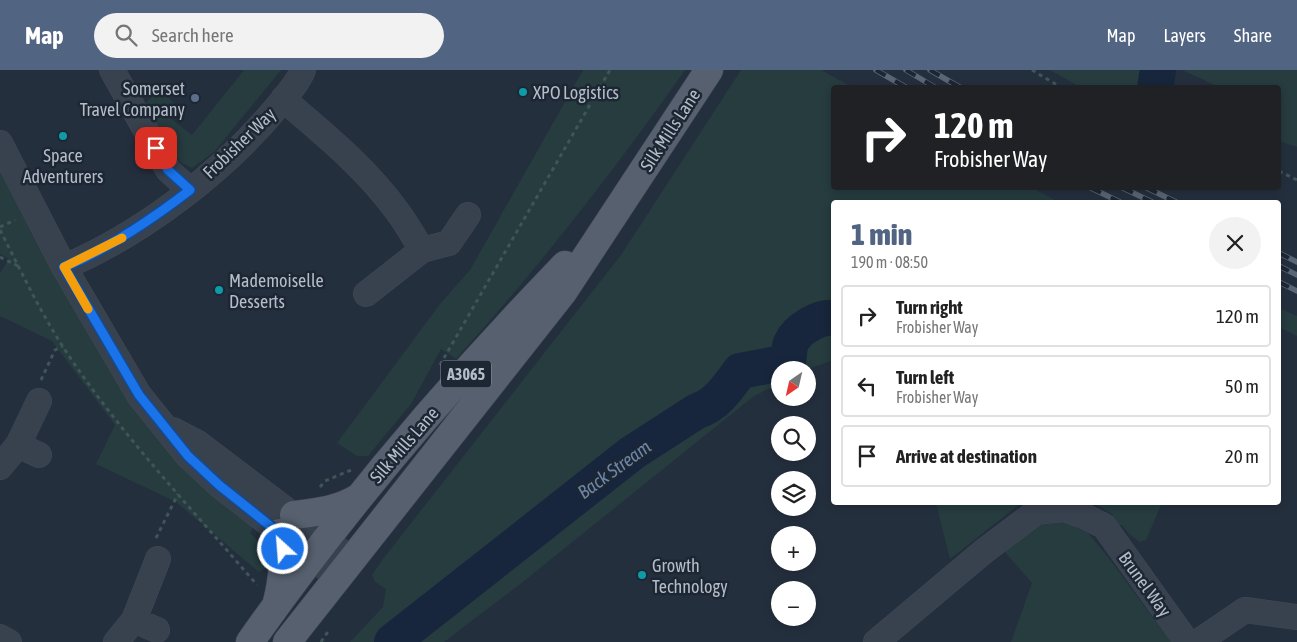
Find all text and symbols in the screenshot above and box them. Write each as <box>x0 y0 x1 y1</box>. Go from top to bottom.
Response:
search box <box>94 13 444 58</box>
icon: search <box>112 21 140 49</box>
text: Map <box>25 22 64 49</box>
text: Search here <box>152 24 234 46</box>
text: Map <box>1106 25 1135 46</box>
text: Layers <box>1163 25 1206 46</box>
text: Share <box>1234 25 1272 46</box>
place label: Somerset Travel Company <box>80 78 185 120</box>
place label: XPO Logistics <box>533 82 619 103</box>
street label: Silk Mills Lane <box>636 85 704 175</box>
marker: XPO Logistics <box>517 86 529 98</box>
marker: Somerset Travel Company <box>189 92 201 104</box>
street label: Frobisher Way <box>198 103 280 183</box>
icon: right <box>851 105 916 170</box>
text: 120 m <box>934 105 1013 145</box>
pin <box>135 127 177 169</box>
marker: Space Adventurers <box>57 130 69 142</box>
icon: arrive <box>142 134 170 162</box>
place label: Space Adventurers <box>23 145 103 187</box>
text: Frobisher Way <box>934 146 1047 172</box>
text: 1 min <box>851 217 912 251</box>
button: close <box>1209 217 1261 269</box>
text: 190 m · 08:50 <box>851 253 928 271</box>
place label: Mademoiselle Desserts <box>229 270 324 312</box>
marker: Mademoiselle Desserts <box>213 284 225 296</box>
text: Turn right <box>896 296 963 318</box>
icon: right <box>853 302 881 330</box>
text: 120 m <box>1216 305 1259 327</box>
text: Frobisher Way <box>896 318 978 336</box>
road number: A3065 <box>441 360 491 388</box>
north arrow <box>771 361 816 406</box>
map controls <box>771 361 816 626</box>
text: Turn left <box>896 366 954 388</box>
icon: left <box>853 372 881 400</box>
text: 50 m <box>1225 375 1259 397</box>
text: Frobisher Way <box>896 388 978 406</box>
street label: Silk Mills Lane <box>365 403 443 487</box>
button: search <box>771 416 816 461</box>
water label: Back Stream <box>573 435 655 503</box>
icon: arrive <box>853 442 881 470</box>
text: Arrive at destination <box>896 445 1037 467</box>
text: 20 m <box>1225 445 1259 467</box>
button: layers <box>771 471 816 516</box>
position arrow <box>256 522 308 574</box>
button: + <box>771 526 816 571</box>
street label: Brunel Way <box>1114 547 1176 621</box>
place label: Growth Technology <box>652 555 728 597</box>
marker: Growth Technology <box>636 569 648 581</box>
button: − <box>771 581 816 626</box>

